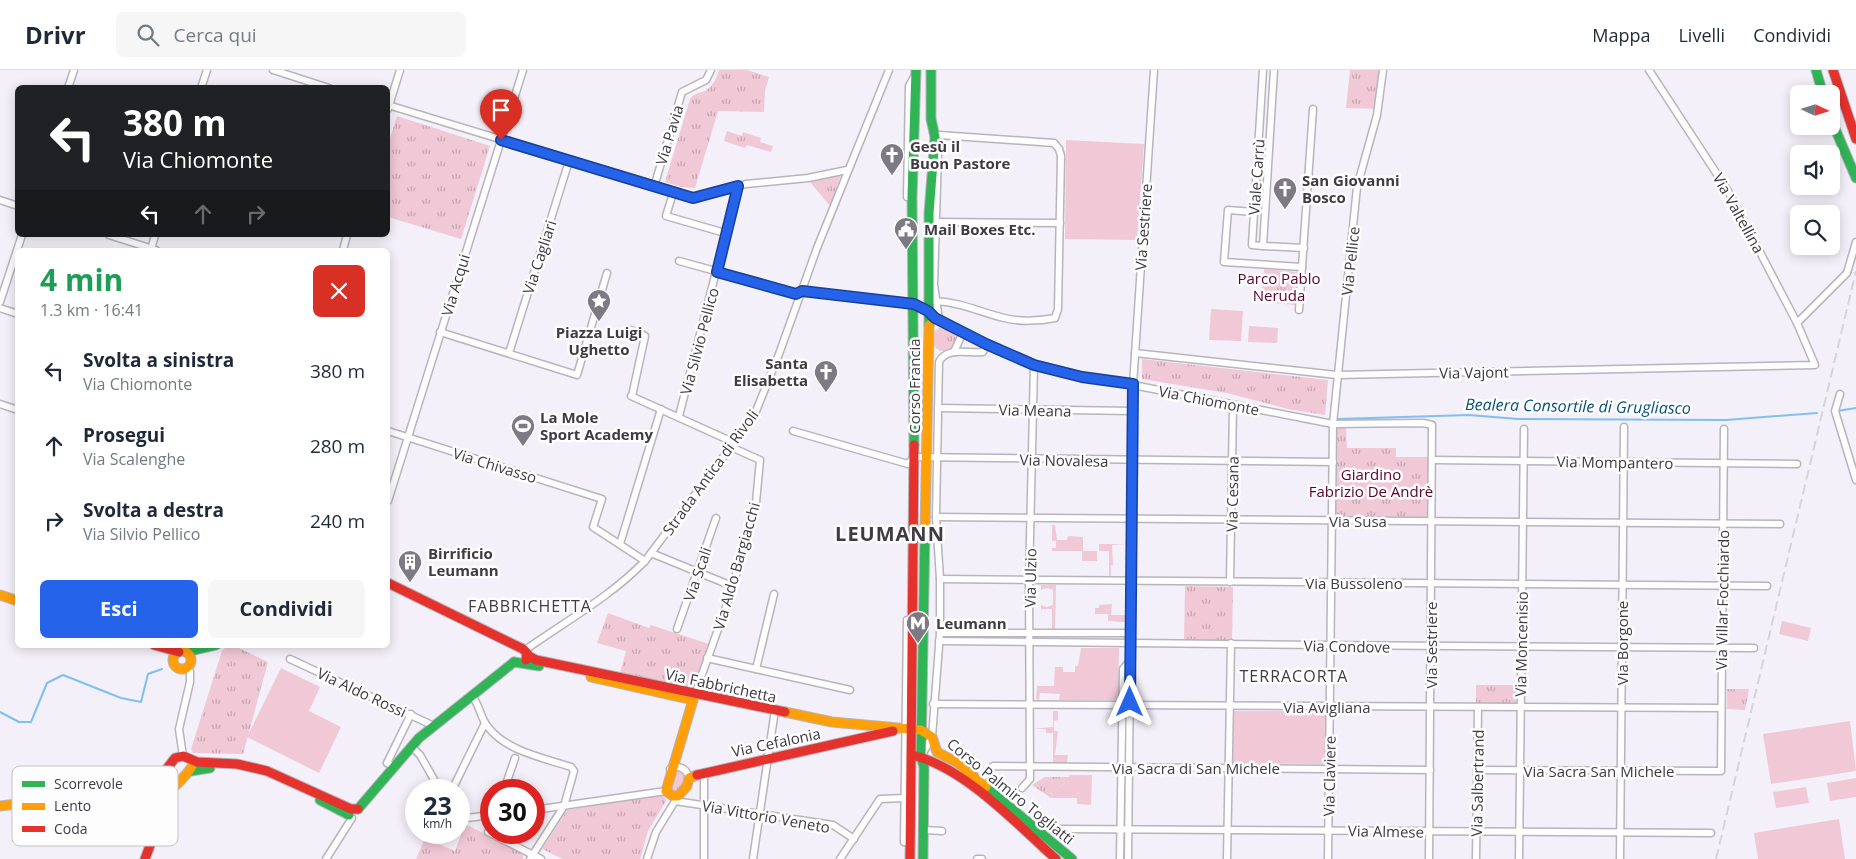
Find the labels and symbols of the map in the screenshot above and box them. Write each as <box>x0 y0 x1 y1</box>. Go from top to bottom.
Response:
north arrow <box>1790 85 1840 135</box>
pin <box>480 89 522 140</box>
street label: Via Pavia <box>650 102 688 168</box>
place label: Gesù il Buon Pastore <box>910 136 1011 173</box>
street label: Viale Carrù <box>1243 138 1269 216</box>
church icon: Gesù il Buon Pastore <box>879 142 905 176</box>
street label: Via Valtellina <box>1709 169 1769 257</box>
place label: San Giovanni Bosco <box>1302 170 1400 207</box>
church icon: San Giovanni Bosco <box>1272 176 1298 210</box>
street label: Via Sestriere <box>1130 183 1156 271</box>
public building icon: Mail Boxes Etc. <box>893 216 919 250</box>
street label: Via Cagliari <box>518 217 560 297</box>
place label: Mail Boxes Etc. <box>924 219 1035 239</box>
street label: Via Pellice <box>1336 225 1364 297</box>
street label: Via Acqui <box>436 252 474 318</box>
park label: Parco Pablo Neruda <box>1238 268 1320 305</box>
street label: Via Silvio Pellico <box>675 285 723 397</box>
place icon: Piazza Luigi Ughetto <box>586 288 612 322</box>
place label: Piazza Luigi Ughetto <box>556 322 642 359</box>
street label: Corso Francia <box>904 338 924 434</box>
place label: Santa Elisabetta <box>733 353 808 390</box>
church icon: Santa Elisabetta <box>813 359 839 393</box>
street label: Via Vajont <box>1439 361 1509 383</box>
street label: Via Chiomonte <box>1157 380 1261 420</box>
water label: Bealera Consortile di Grugliasco <box>1465 393 1691 419</box>
street label: Via Meana <box>998 399 1072 421</box>
street label: Strada Antica di Rivoli <box>658 405 762 539</box>
place label: La Mole Sport Academy <box>540 407 653 444</box>
sports icon: La Mole Sport Academy <box>510 413 536 447</box>
street label: Via Chivasso <box>451 443 539 487</box>
street label: Via Novalesa <box>1019 449 1109 471</box>
street label: Via Mompantero <box>1556 451 1674 473</box>
street label: Via Cesana <box>1221 456 1243 532</box>
park label: Giardino Fabrizio De Andrè <box>1309 464 1433 501</box>
street label: Via Aldo Bargiacchi <box>708 500 764 632</box>
street label: Via Susa <box>1329 511 1387 531</box>
district label: LEUMANN <box>835 520 945 547</box>
street label: Via Villar Focchiardo <box>1711 530 1733 670</box>
place label: Birrificio Leumann <box>428 543 499 580</box>
street label: Via Scali <box>678 544 716 604</box>
street label: Via Ulzio <box>1019 548 1041 608</box>
building icon: Birrificio Leumann <box>397 549 423 583</box>
street label: Via Bussoleno <box>1305 573 1403 593</box>
street label: Via Moncenisio <box>1510 591 1532 697</box>
district label: FABBRICHETTA <box>468 595 592 617</box>
street label: Via Borgone <box>1612 601 1632 685</box>
street label: Via Sestriere <box>1421 602 1441 689</box>
metro station icon: Leumann <box>905 610 931 644</box>
place label: Leumann <box>936 613 1007 633</box>
street label: Via Condove <box>1303 635 1391 657</box>
street label: Via Aldo Rossi <box>314 663 410 721</box>
street label: Via Fabbrichetta <box>664 663 778 707</box>
district label: TERRACORTA <box>1240 665 1348 687</box>
position arrow <box>1103 675 1155 727</box>
street label: Via Avigliana <box>1283 697 1371 717</box>
street label: Via Cefalonia <box>730 723 822 761</box>
street label: Via Salbertrand <box>1466 729 1488 837</box>
street label: Corso Palmiro Togliatti <box>943 733 1079 849</box>
street label: Via Claviere <box>1318 735 1340 817</box>
street label: Via Sacra di San Michele <box>1112 758 1280 778</box>
street label: Via Sacra San Michele <box>1523 761 1675 781</box>
legend <box>12 766 178 846</box>
text: Scorrevole <box>54 774 123 793</box>
speed limit sign: 30 <box>480 779 545 844</box>
street label: Via Vittorio Veneto <box>700 795 832 837</box>
text: Lento <box>54 796 91 815</box>
text: Coda <box>54 819 88 838</box>
street label: Via Almese <box>1348 820 1424 842</box>

